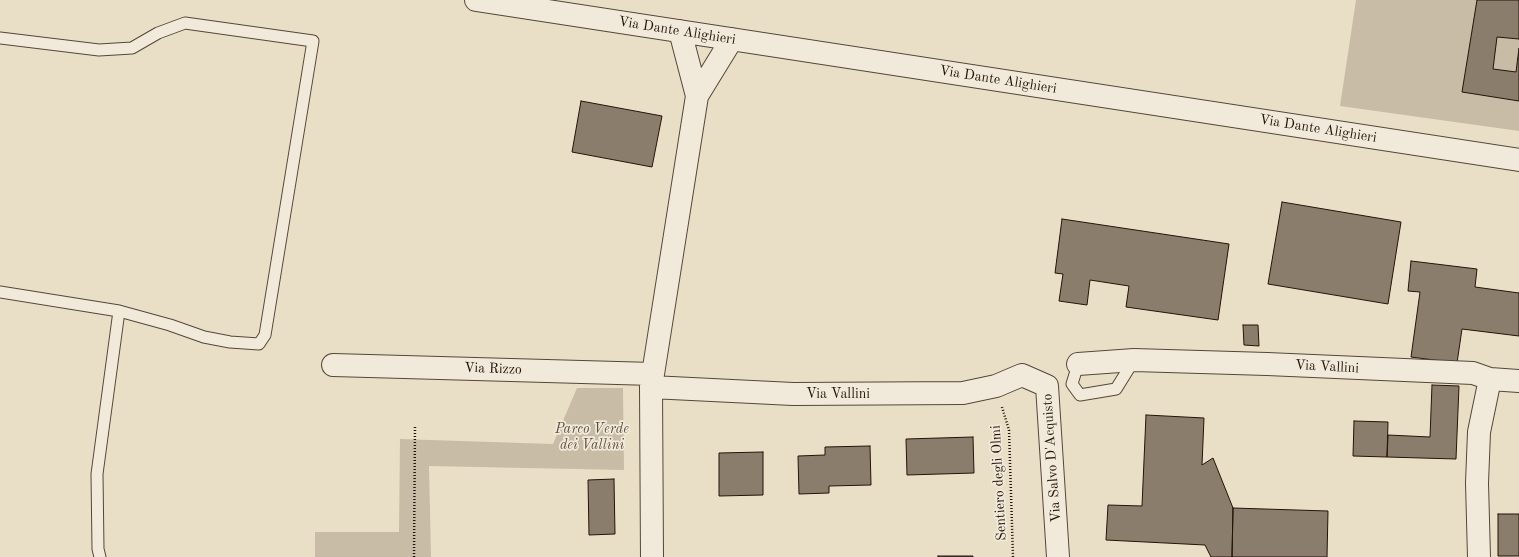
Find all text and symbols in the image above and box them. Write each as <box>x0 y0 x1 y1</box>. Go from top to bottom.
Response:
street label: Via Dante Alighieri <box>617 13 737 49</box>
street label: Via Dante Alighieri <box>938 62 1058 98</box>
street label: Via Dante Alighieri <box>1258 111 1378 147</box>
street label: Via Vallini <box>1295 357 1359 377</box>
street label: Via Rizzo <box>464 360 522 378</box>
street label: Via Vallini <box>806 386 870 402</box>
street label: Via Salvo D'Acquisto <box>1039 393 1065 523</box>
park label: Parco Verde dei Vallini <box>555 421 629 454</box>
street label: Sentiero degli Olmi <box>988 425 1010 541</box>

